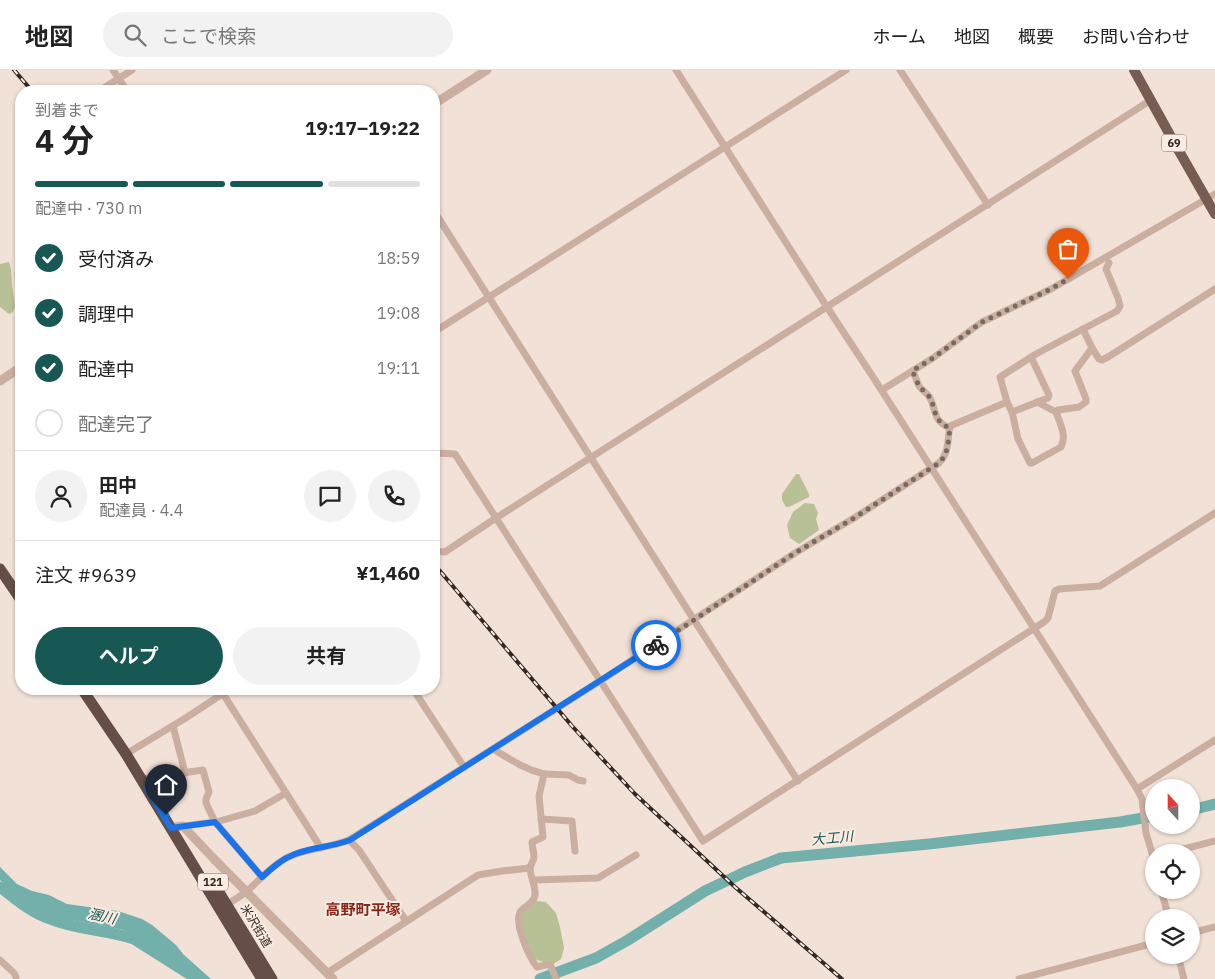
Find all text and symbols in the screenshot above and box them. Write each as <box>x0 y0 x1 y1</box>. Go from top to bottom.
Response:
search box <box>103 12 453 57</box>
text: 地図 <box>25 20 73 52</box>
icon: search <box>121 21 149 49</box>
text: ここで検索 <box>161 24 256 48</box>
text: ホーム <box>873 25 926 48</box>
text: 地図 <box>954 25 990 48</box>
text: 概要 <box>1018 25 1054 48</box>
text: お問い合わせ <box>1082 25 1190 48</box>
text: 到着まで <box>35 100 99 120</box>
text: 19:17–19:22 <box>305 116 420 140</box>
text: 4 分 <box>35 119 94 161</box>
road number: 69 <box>1162 134 1186 152</box>
text: 配達中 · 730 m <box>35 198 142 218</box>
pin <box>1047 228 1089 279</box>
icon: bag <box>1054 235 1082 263</box>
icon: check <box>35 244 63 272</box>
text: 受付済み <box>78 247 154 271</box>
text: 18:59 <box>377 248 420 268</box>
icon: check <box>35 299 63 327</box>
text: 調理中 <box>78 302 135 326</box>
text: 19:08 <box>377 303 420 323</box>
icon: check <box>35 354 63 382</box>
text: 配達中 <box>78 357 135 381</box>
text: 19:11 <box>377 358 420 378</box>
text: 配達完了 <box>78 412 154 436</box>
button: person <box>35 470 87 522</box>
button: chat <box>304 470 356 522</box>
button: phone <box>368 470 420 522</box>
text: 田中 <box>99 473 137 497</box>
text: 配達員 · 4.4 <box>99 500 183 520</box>
text: ¥1,460 <box>356 561 420 585</box>
text: 注文 #9639 <box>35 563 137 587</box>
courier <box>631 620 681 670</box>
button: ヘルプ <box>35 627 223 685</box>
button: 共有 <box>233 627 420 685</box>
icon: bike <box>642 631 670 659</box>
pin <box>145 764 187 815</box>
icon: home <box>152 771 180 799</box>
north arrow <box>1145 779 1200 834</box>
map controls <box>1145 779 1200 964</box>
water label: 大工川 <box>810 827 856 849</box>
button: locate <box>1145 844 1200 899</box>
road number: 121 <box>198 874 228 890</box>
district label: 高野町平塚 <box>325 900 401 919</box>
street label: 米沢街道 <box>238 901 275 950</box>
water label: 溷川 <box>86 904 120 928</box>
button: layers <box>1145 909 1200 964</box>

